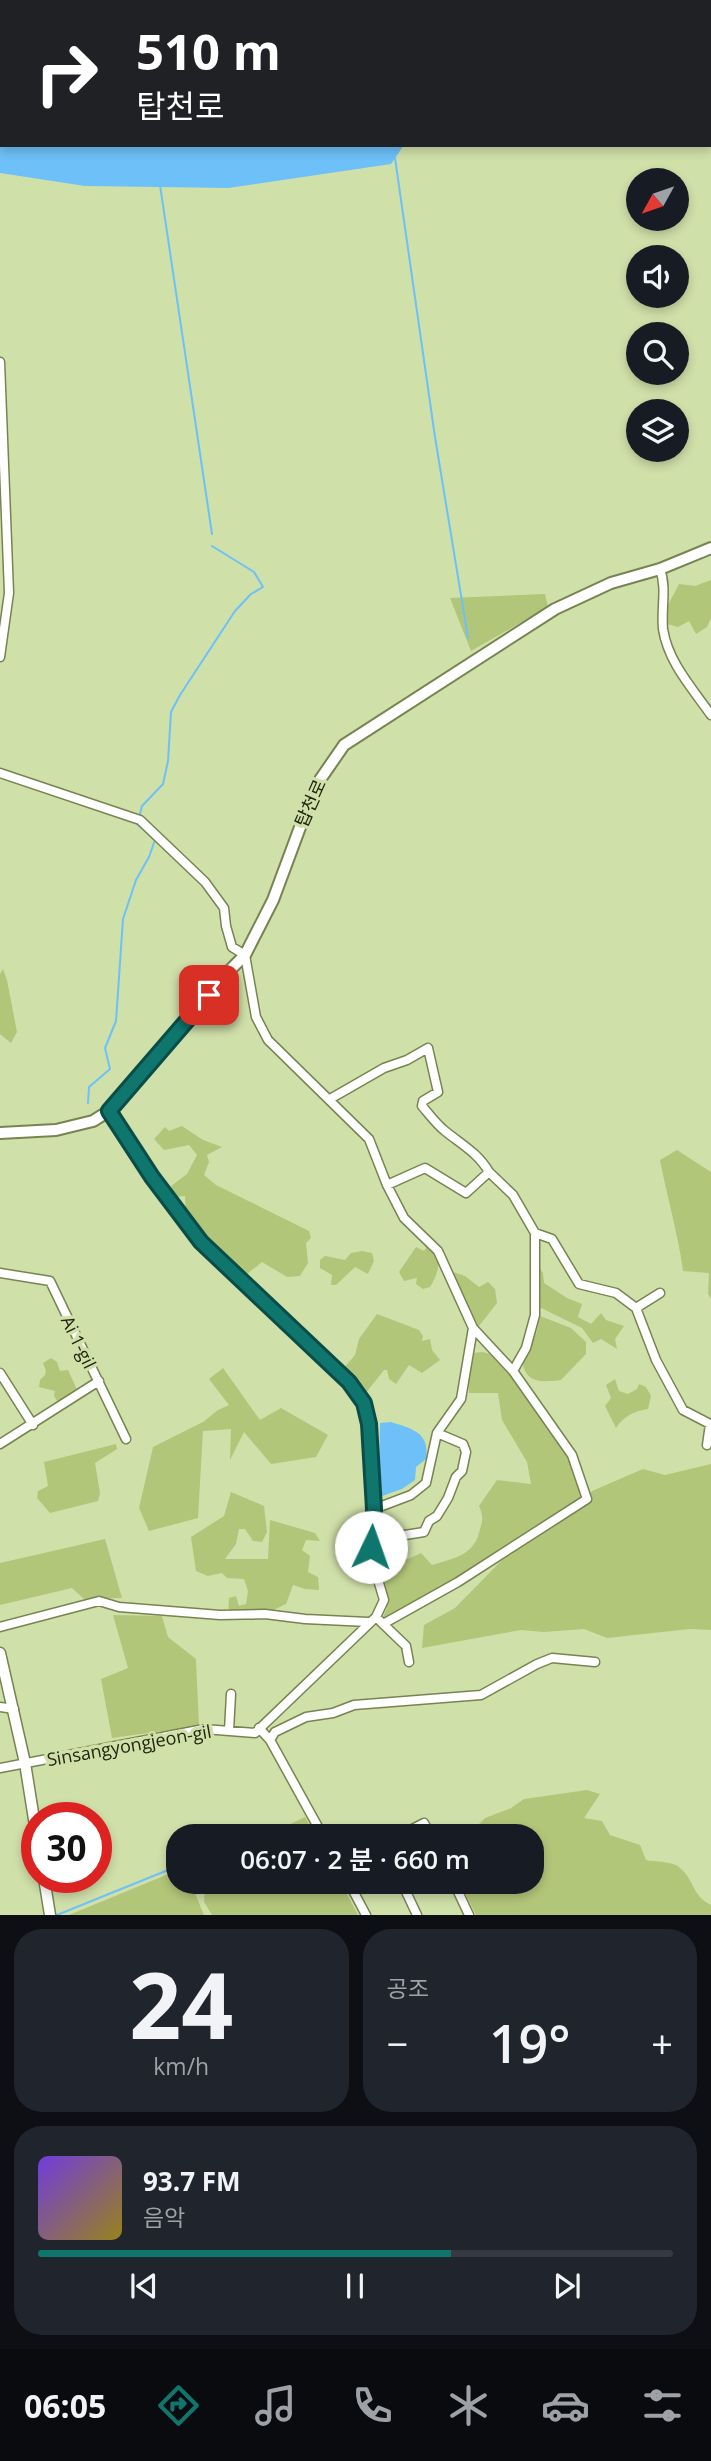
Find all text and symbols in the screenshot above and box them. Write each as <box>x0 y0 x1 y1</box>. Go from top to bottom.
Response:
text: 510 m <box>136 18 281 84</box>
icon: right <box>21 28 112 119</box>
text: 탑천로 <box>136 84 224 127</box>
north arrow <box>626 168 690 231</box>
map controls <box>626 168 689 462</box>
button: sound <box>626 245 689 308</box>
button: search <box>626 322 689 385</box>
button: layers <box>626 399 689 462</box>
street label: 탑천로 <box>289 775 331 831</box>
pin <box>179 965 239 1025</box>
icon: arrive <box>190 976 228 1014</box>
street label: Ai 1-gil <box>56 1312 102 1372</box>
position arrow <box>334 1510 408 1584</box>
street label: Sinsangyongjeon-gil <box>45 1719 213 1771</box>
speed limit sign: 30 <box>21 1802 112 1893</box>
text: 06:07 · 2 분 · 660 m <box>240 1841 470 1877</box>
text: 24 <box>129 1942 233 2066</box>
text: 공조 <box>387 1972 429 2004</box>
text: 19° <box>489 2007 571 2078</box>
text: − <box>387 2017 408 2069</box>
text: + <box>651 2017 673 2069</box>
text: km/h <box>153 2050 209 2082</box>
text: 93.7 FM <box>143 2163 241 2199</box>
text: 음악 <box>143 2201 185 2233</box>
icon: previous <box>125 2267 163 2305</box>
icon: pause <box>336 2267 374 2305</box>
icon: next <box>548 2267 586 2305</box>
icon: directions <box>154 2381 203 2430</box>
icon: music <box>251 2381 300 2430</box>
icon: phone <box>348 2381 397 2430</box>
icon: climate <box>444 2381 493 2430</box>
icon: car <box>541 2381 590 2430</box>
icon: filters <box>638 2381 687 2430</box>
text: 06:05 <box>24 2384 106 2427</box>

